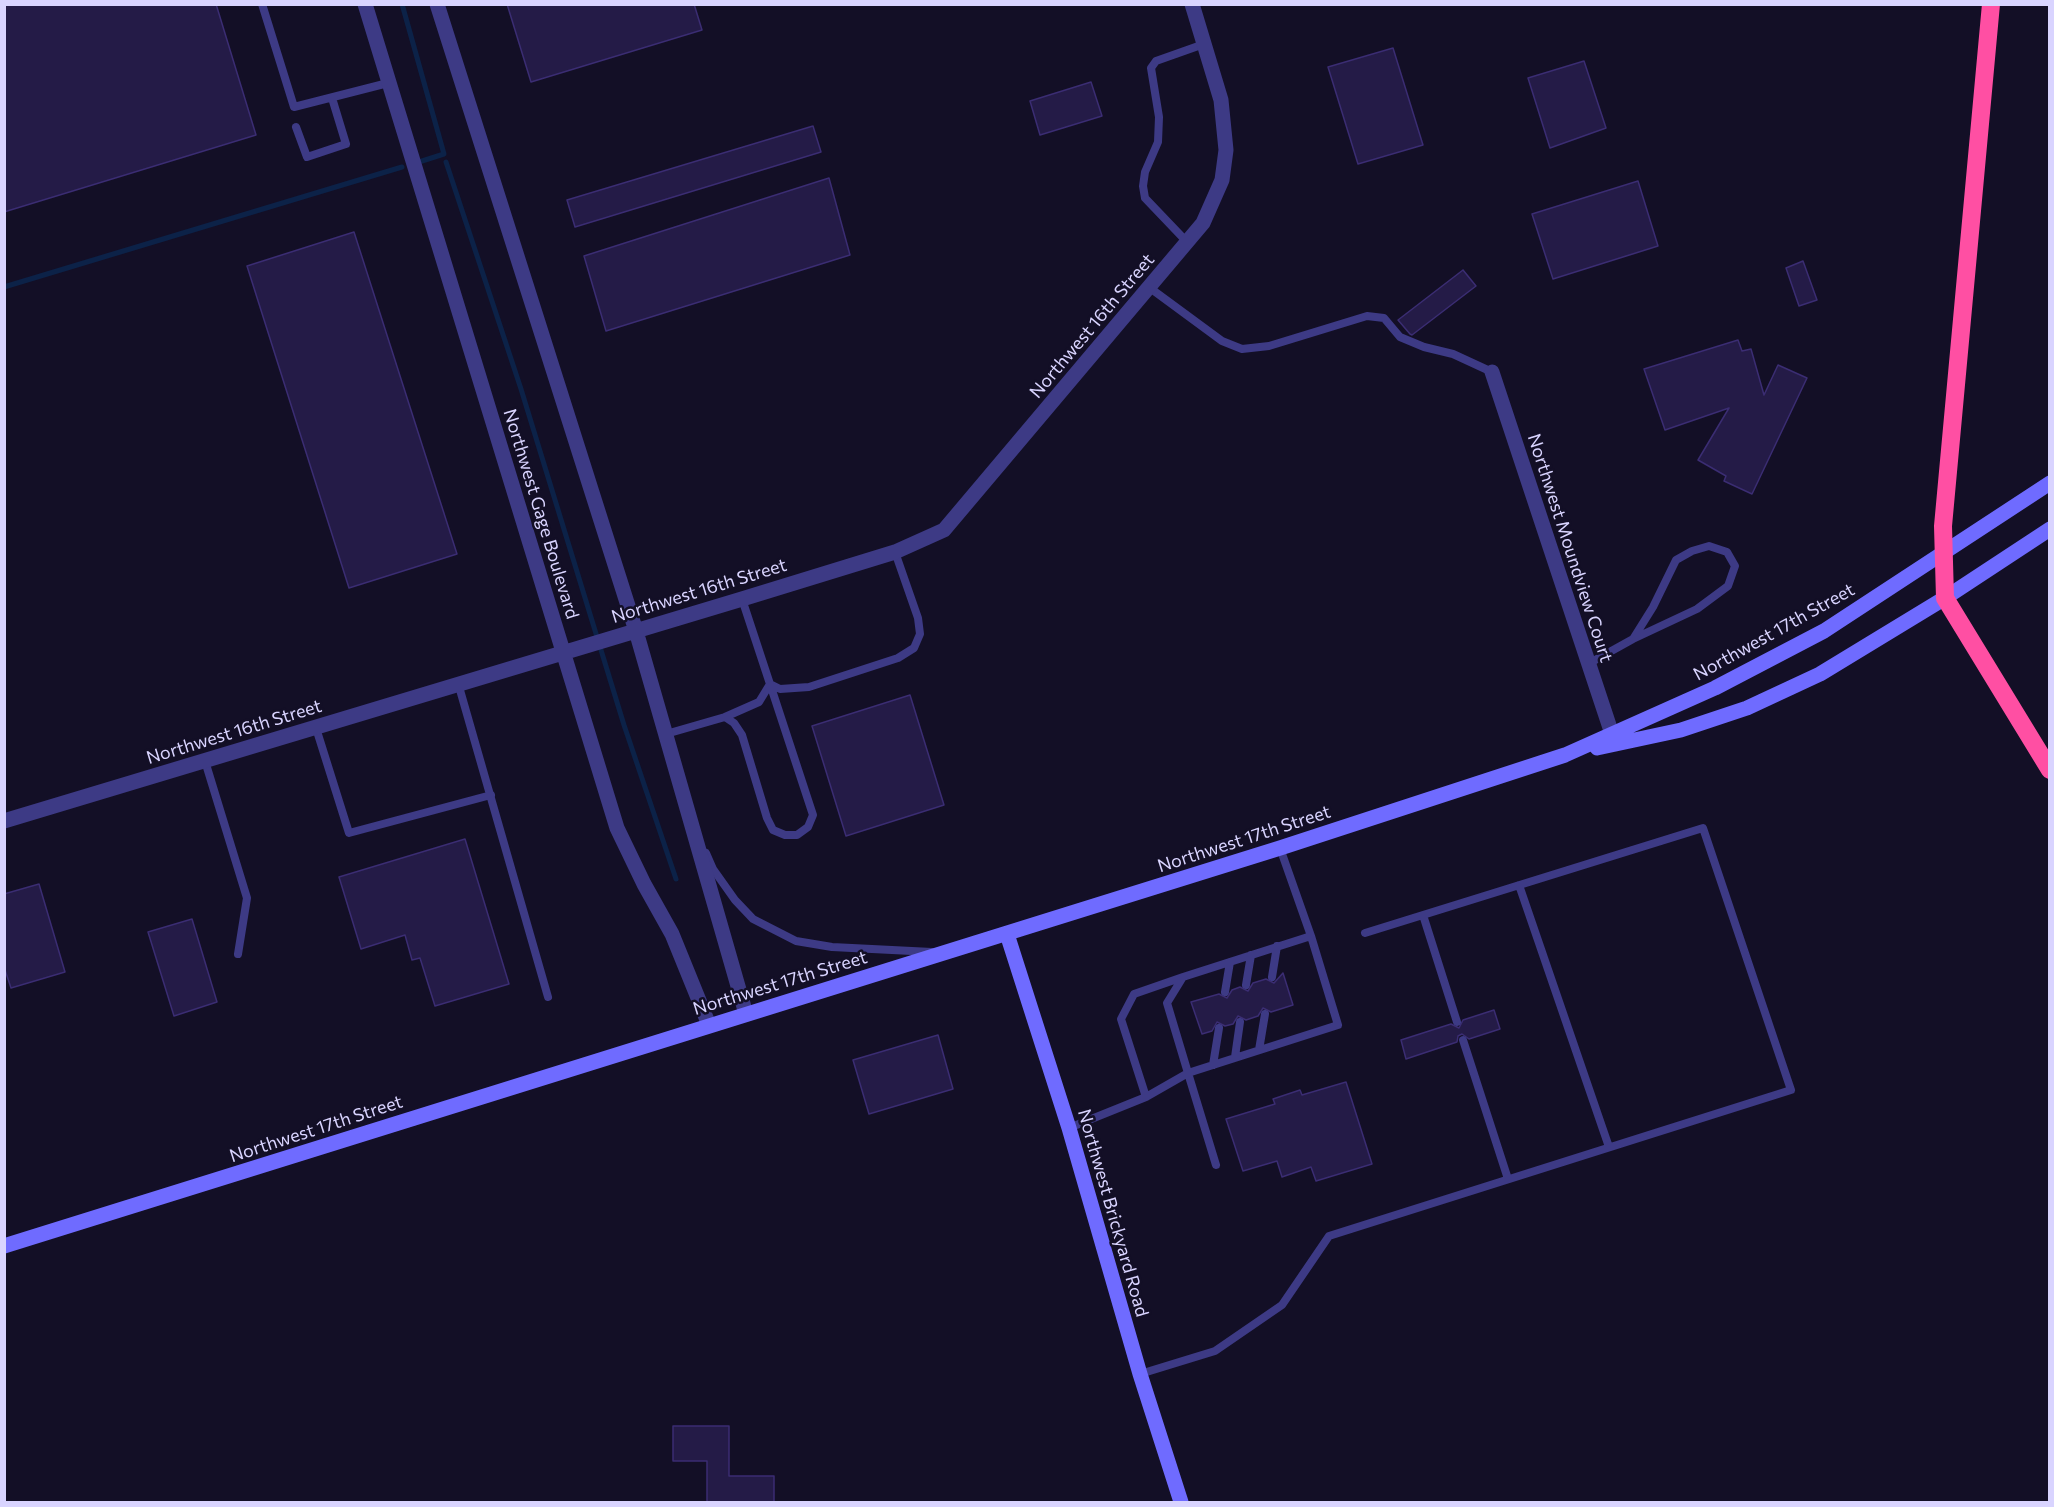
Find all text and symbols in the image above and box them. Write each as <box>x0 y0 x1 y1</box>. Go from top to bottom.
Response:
street label: Northwest 16th Street <box>1025 249 1159 403</box>
street label: Northwest Gage Boulevard <box>499 406 583 622</box>
street label: Northwest Moundview Court <box>1523 431 1617 665</box>
street label: Northwest 16th Street <box>609 554 789 628</box>
street label: Northwest 17th Street <box>1690 579 1858 685</box>
street label: Northwest 16th Street <box>144 695 324 769</box>
street label: Northwest 17th Street <box>1155 801 1333 877</box>
street label: Northwest 17th Street <box>690 946 870 1020</box>
street label: Northwest 17th Street <box>227 1091 405 1167</box>
street label: Northwest Brickyard Road <box>1073 1107 1153 1319</box>

